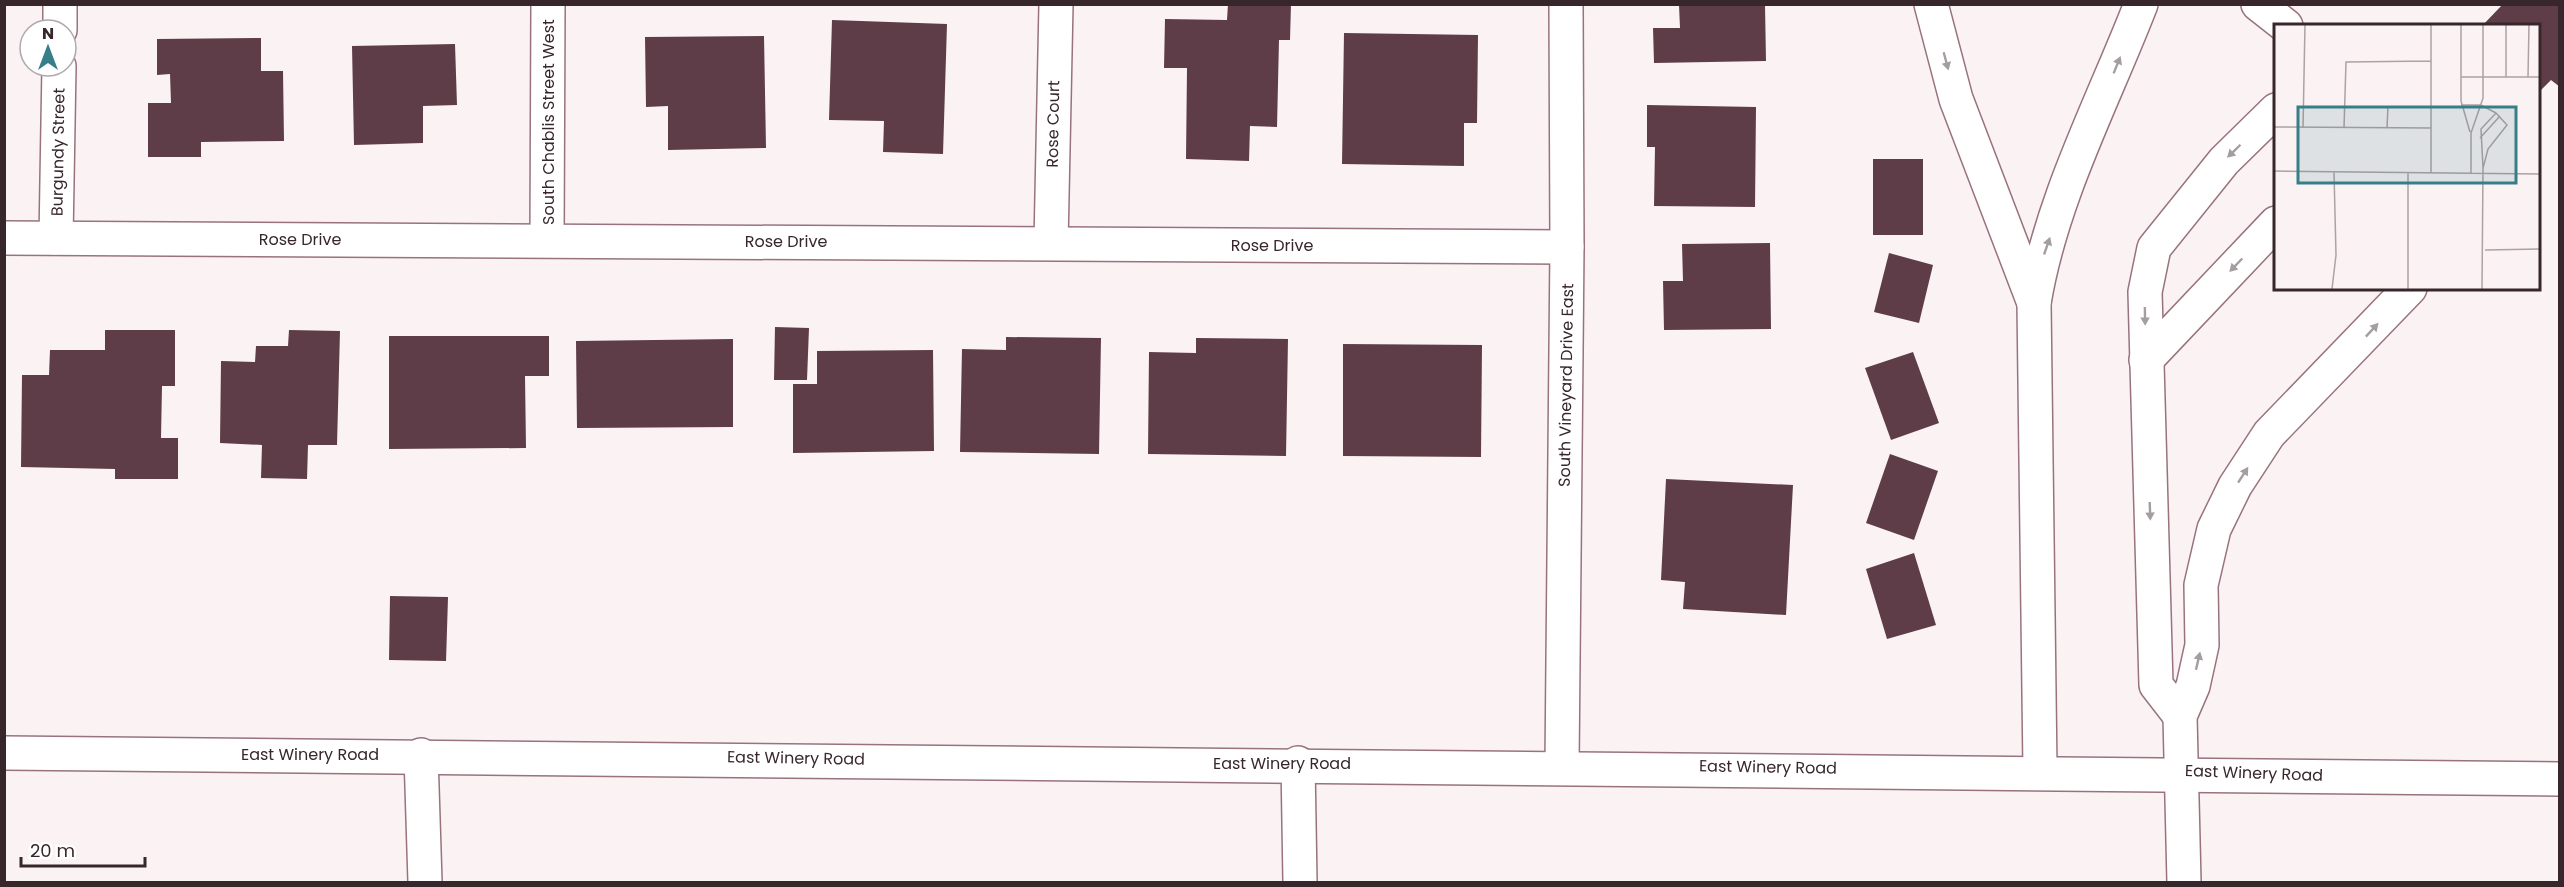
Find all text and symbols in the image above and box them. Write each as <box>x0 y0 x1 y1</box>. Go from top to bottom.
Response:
north arrow <box>18 18 78 78</box>
street label: South Chablis Street West <box>537 19 560 225</box>
text: N <box>42 22 54 45</box>
inset map <box>2274 24 2540 290</box>
one-way arrow <box>1941 52 1951 70</box>
one-way arrow <box>2112 55 2122 73</box>
street label: Rose Court <box>1041 80 1065 168</box>
street label: Burgundy Street <box>45 88 71 216</box>
one-way arrow <box>2226 144 2241 158</box>
street label: Rose Drive <box>259 228 341 251</box>
street label: Rose Drive <box>745 230 827 253</box>
street label: Rose Drive <box>1231 234 1313 257</box>
one-way arrow <box>2042 237 2052 255</box>
one-way arrow <box>2229 257 2243 271</box>
street label: South Vineyard Drive East <box>1553 283 1579 487</box>
one-way arrow <box>2141 307 2150 326</box>
one-way arrow <box>2364 323 2378 337</box>
one-way arrow <box>2237 467 2248 483</box>
one-way arrow <box>2145 502 2154 521</box>
one-way arrow <box>2194 651 2204 670</box>
street label: East Winery Road <box>241 743 379 766</box>
street label: East Winery Road <box>727 745 865 771</box>
street label: East Winery Road <box>1213 752 1351 775</box>
street label: East Winery Road <box>1699 754 1837 780</box>
street label: East Winery Road <box>2185 759 2323 787</box>
scale bar <box>21 830 146 868</box>
text: 20 m <box>30 838 75 863</box>

